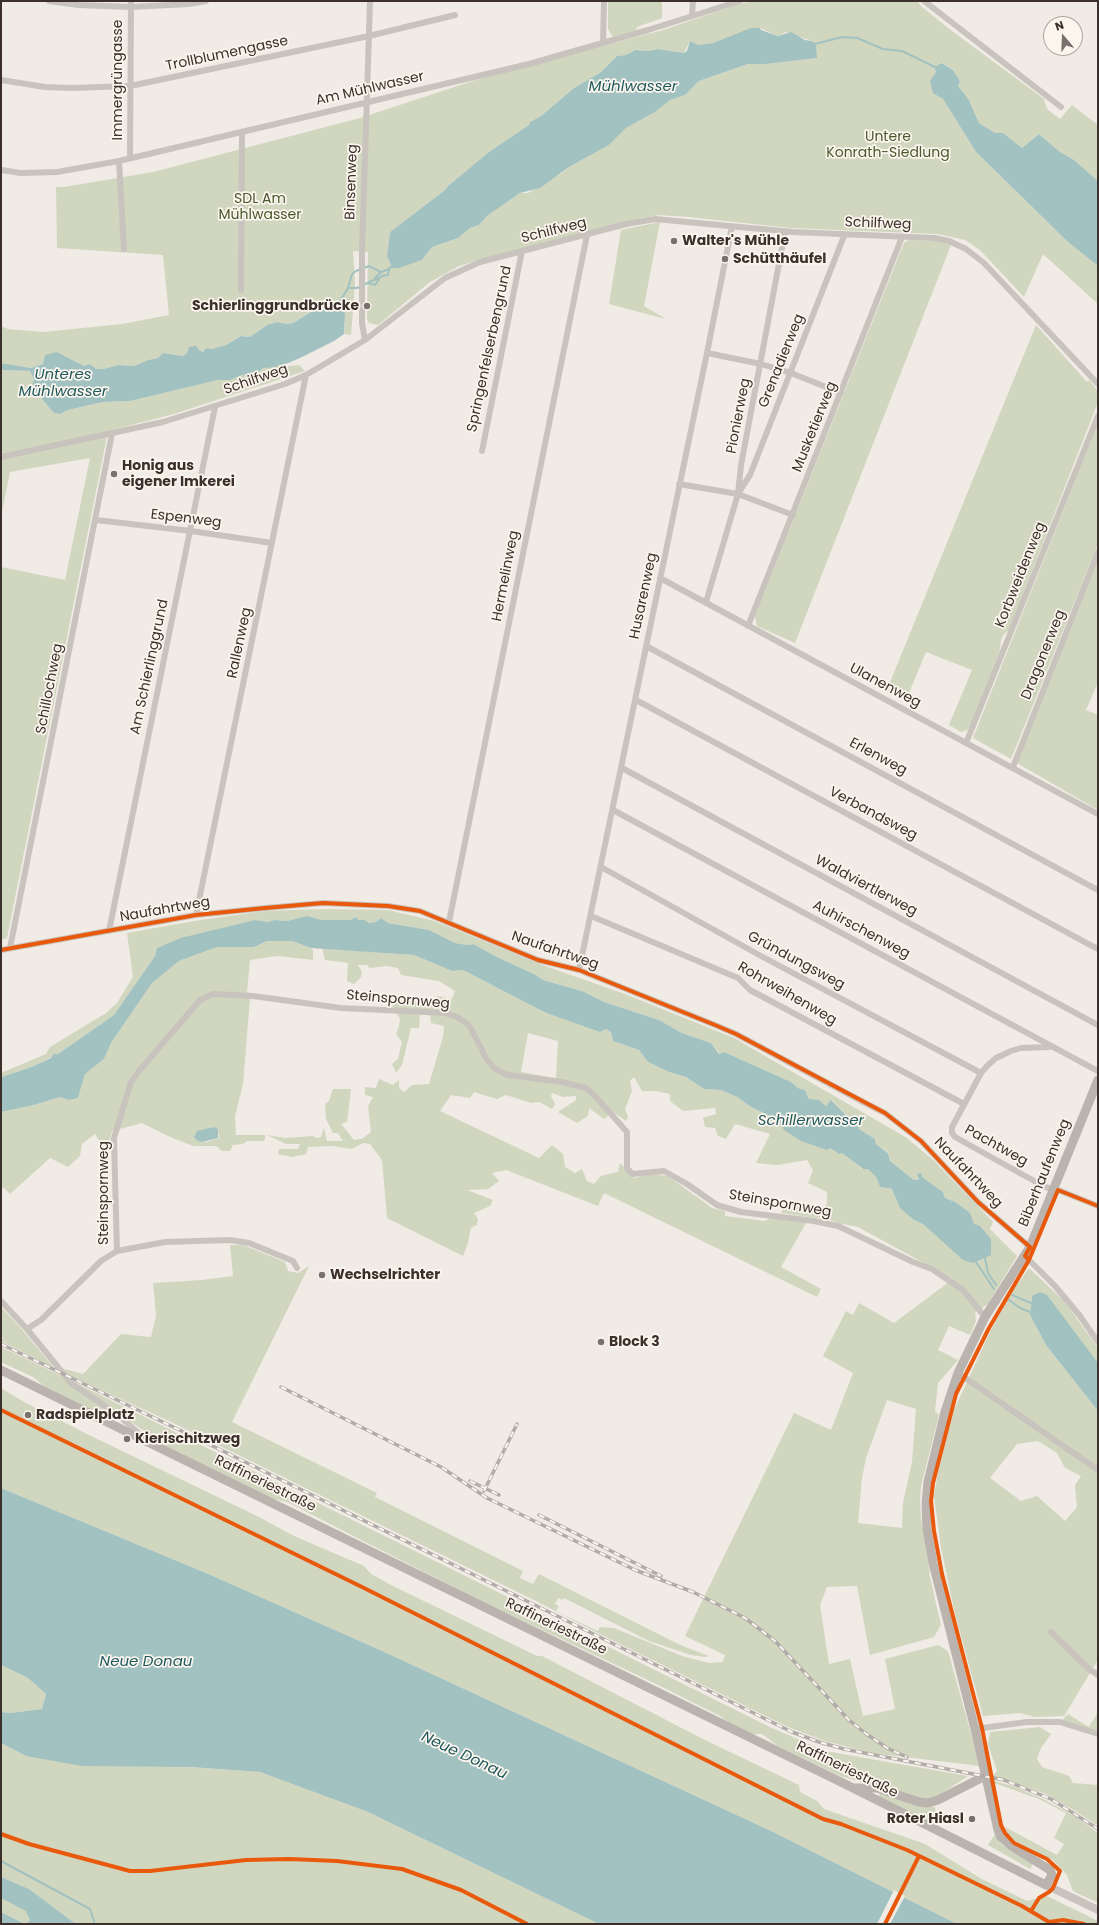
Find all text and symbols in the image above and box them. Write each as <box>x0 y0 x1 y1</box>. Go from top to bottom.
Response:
north arrow <box>1043 16 1083 56</box>
text: N <box>1053 17 1066 35</box>
street label: Immergrüngasse <box>110 19 126 141</box>
street label: Trollblumengasse <box>164 33 290 75</box>
street label: Am Mühlwasser <box>314 68 426 110</box>
water label: Mühlwasser <box>589 78 677 96</box>
park label: Untere Konrath-Siedlung <box>826 129 950 162</box>
street label: Binsenweg <box>342 144 362 220</box>
park label: SDL Am Mühlwasser <box>219 191 301 224</box>
street label: Schilfweg <box>844 214 912 234</box>
street label: Schilfweg <box>520 215 588 247</box>
place label: Walter's Mühle <box>682 233 789 249</box>
marker: Walter's Mühle <box>669 236 679 246</box>
place label: Schütthäufel <box>733 251 826 267</box>
marker: Schütthäufel <box>720 254 730 264</box>
street label: Springenfelserbengrund <box>464 264 516 434</box>
place label: Schierlinggrundbrücke <box>192 298 359 314</box>
marker: Schierlinggrundbrücke <box>362 301 372 311</box>
street label: Grenadierweg <box>756 312 808 410</box>
street label: Schilfweg <box>222 361 290 399</box>
water label: Unteres Mühlwasser <box>19 366 107 401</box>
street label: Pionierweg <box>723 377 755 455</box>
street label: Musketierweg <box>789 379 841 475</box>
place label: Honig aus eigener Imkerei <box>122 458 235 490</box>
marker: Honig aus eigener Imkerei <box>109 469 119 479</box>
street label: Espenweg <box>150 506 222 532</box>
street label: Korbweidenweg <box>992 520 1050 630</box>
street label: Hermelinweg <box>489 529 523 623</box>
street label: Husarenweg <box>627 551 661 641</box>
street label: Am Schierlinggrund <box>127 598 173 736</box>
street label: Rallenweg <box>224 606 256 680</box>
street label: Dragonerweg <box>1018 608 1070 702</box>
street label: Schillochweg <box>33 642 67 736</box>
street label: Ulanenweg <box>846 660 924 712</box>
street label: Erlenweg <box>846 735 910 779</box>
street label: Verbandsweg <box>826 784 920 844</box>
street label: Waldviertlerweg <box>812 852 920 920</box>
street label: Naufahrtweg <box>119 894 211 926</box>
street label: Auhirschenweg <box>809 897 913 963</box>
street label: Naufahrtweg <box>509 928 601 974</box>
street label: Gründungsweg <box>744 928 848 994</box>
street label: Rohrweihenweg <box>735 959 839 1029</box>
street label: Steinspornweg <box>345 987 451 1013</box>
water label: Schillerwasser <box>758 1112 864 1130</box>
street label: Biberhaufenweg <box>1016 1117 1074 1229</box>
street label: Pachtweg <box>961 1122 1031 1170</box>
street label: Naufahrtweg <box>930 1134 1006 1212</box>
street label: Steinspornweg <box>96 1141 112 1245</box>
street label: Steinspornweg <box>727 1187 833 1221</box>
place label: Wechselrichter <box>330 1267 440 1283</box>
marker: Wechselrichter <box>317 1270 327 1280</box>
place label: Block 3 <box>609 1334 660 1350</box>
marker: Block 3 <box>596 1337 606 1347</box>
place label: Radspielplatz <box>36 1407 134 1423</box>
marker: Radspielplatz <box>23 1410 33 1420</box>
place label: Kierischitzweg <box>135 1431 240 1447</box>
marker: Kierischitzweg <box>122 1434 132 1444</box>
street label: Raffineriestraße <box>211 1452 319 1516</box>
street label: Raffineriestraße <box>502 1595 610 1659</box>
water label: Neue Donau <box>100 1653 192 1671</box>
water label: Neue Donau <box>418 1728 510 1784</box>
street label: Raffineriestraße <box>793 1738 901 1802</box>
place label: Roter Hiasl <box>887 1811 964 1827</box>
marker: Roter Hiasl <box>967 1814 977 1824</box>

